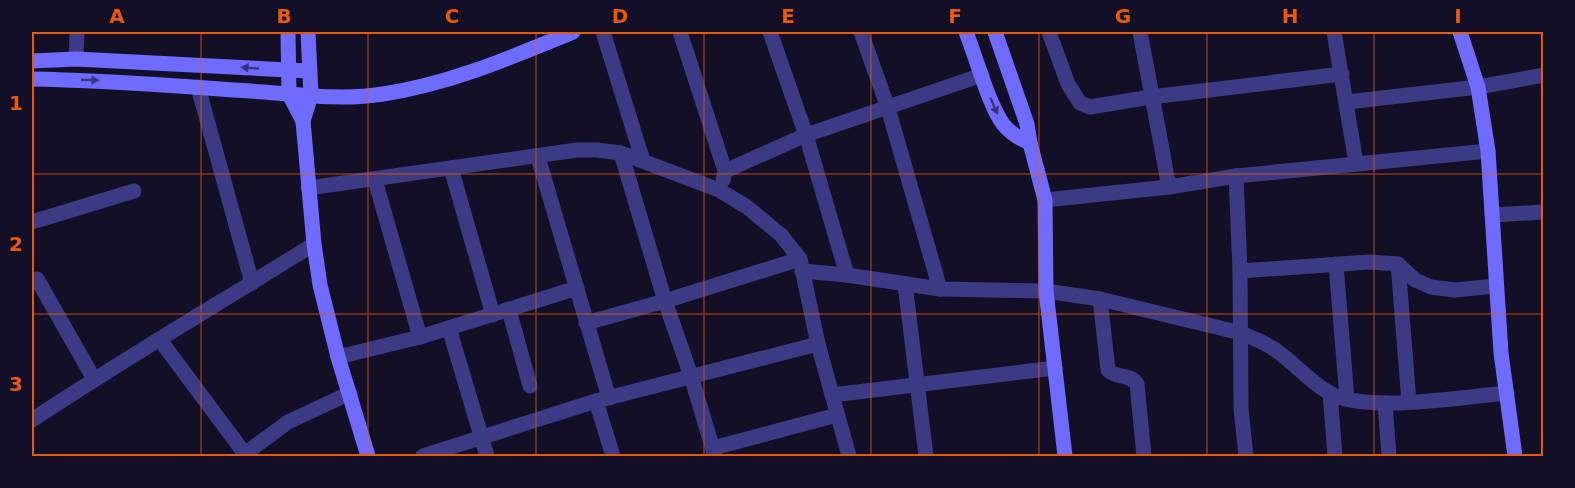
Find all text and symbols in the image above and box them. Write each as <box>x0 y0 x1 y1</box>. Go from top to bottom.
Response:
text: A <box>109 4 125 28</box>
text: B <box>276 4 292 28</box>
text: C <box>445 4 459 28</box>
text: D <box>612 4 628 28</box>
text: E <box>781 4 795 28</box>
text: F <box>948 4 962 28</box>
text: G <box>1115 4 1131 28</box>
text: H <box>1282 4 1298 28</box>
text: I <box>1454 4 1462 28</box>
one-way arrow <box>241 64 260 73</box>
one-way arrow <box>80 76 99 85</box>
text: 1 <box>9 91 23 115</box>
one-way arrow <box>989 97 999 115</box>
text: 2 <box>9 232 23 256</box>
text: 3 <box>9 372 23 396</box>

